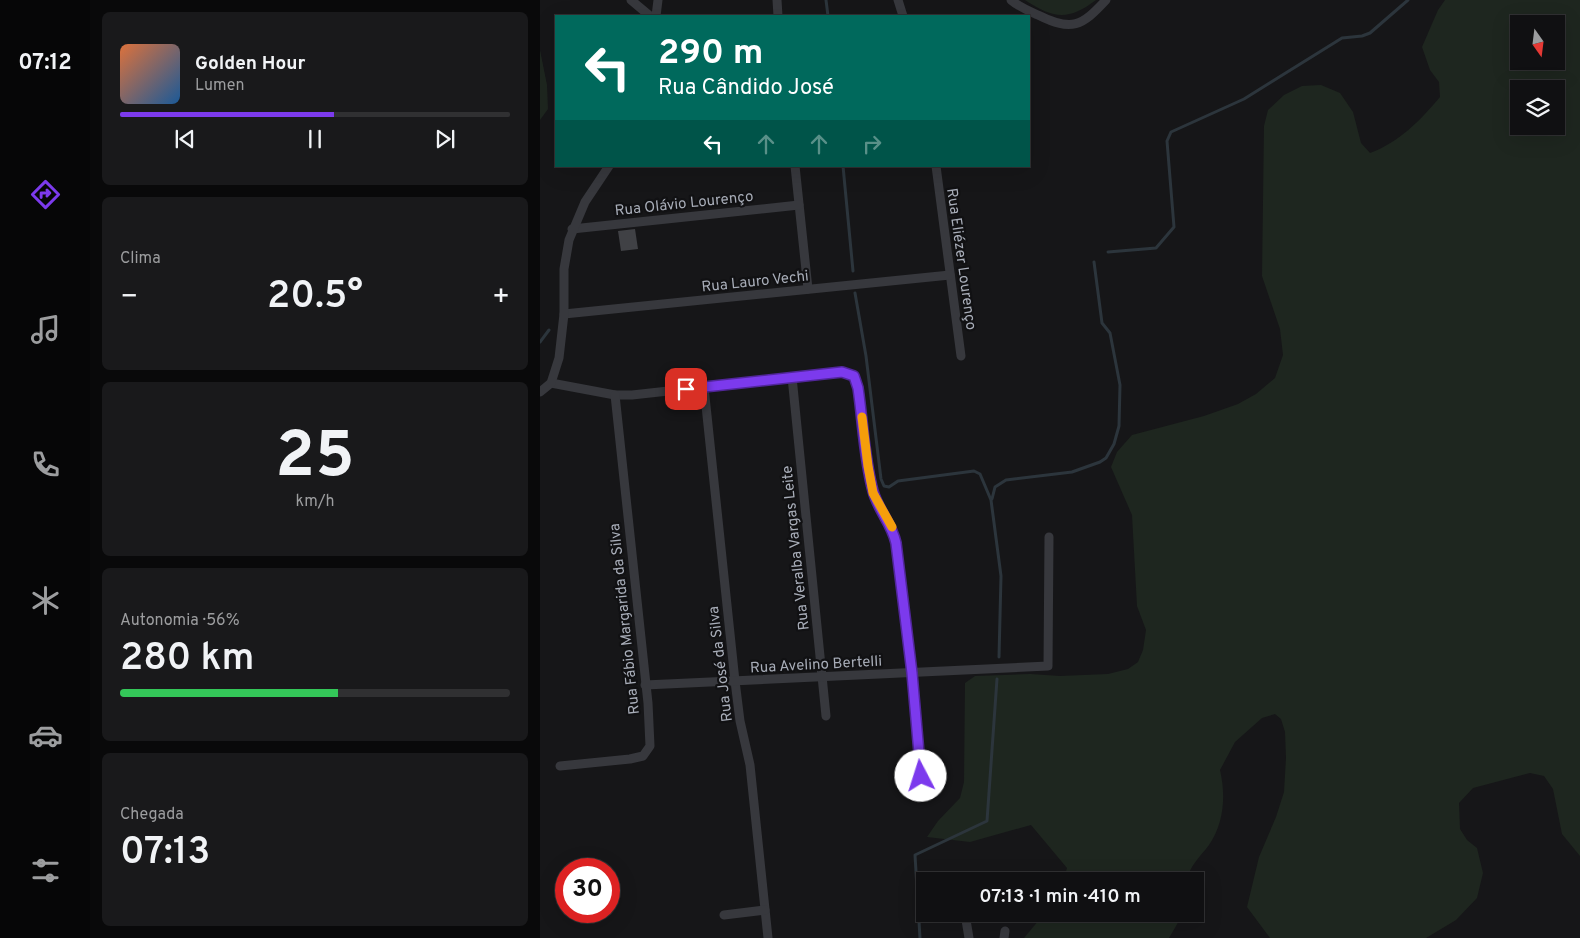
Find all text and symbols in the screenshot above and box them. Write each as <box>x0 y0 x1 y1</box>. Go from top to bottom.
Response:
north arrow <box>1510 15 1565 70</box>
map controls <box>1510 15 1565 135</box>
text: 290 m <box>658 32 763 76</box>
icon: left <box>575 35 640 100</box>
text: 07:12 <box>18 50 72 77</box>
text: Golden Hour <box>195 52 306 76</box>
text: Rua Cândido José <box>658 75 834 102</box>
text: Lumen <box>195 76 245 96</box>
button: layers <box>1510 80 1565 135</box>
icon: previous <box>171 125 199 153</box>
icon: pause <box>301 125 329 153</box>
icon: next <box>431 125 459 153</box>
icon: left <box>699 130 727 158</box>
icon: ahead <box>752 130 780 158</box>
icon: ahead <box>805 130 833 158</box>
icon: right <box>858 130 886 158</box>
icon: directions <box>28 177 63 212</box>
street label: Rua Eliézer Lourenço <box>941 187 980 331</box>
street label: Rua Olávio Lourenço <box>614 188 754 221</box>
text: Clima <box>120 249 161 269</box>
street label: Rua Lauro Vechi <box>701 267 810 298</box>
text: 20.5° <box>267 273 363 322</box>
text: − <box>120 280 138 316</box>
text: + <box>492 280 510 316</box>
icon: music <box>28 312 63 347</box>
pin <box>665 368 707 410</box>
icon: arrive <box>672 375 700 403</box>
text: 25 <box>275 418 355 500</box>
icon: phone <box>28 447 63 482</box>
street label: Rua Veralba Vargas Leite <box>778 464 815 631</box>
text: km/h <box>296 492 334 512</box>
street label: Rua Fábio Margarida da Silva <box>606 522 645 715</box>
icon: climate <box>28 583 63 618</box>
street label: Rua José da Silva <box>705 605 738 723</box>
text: Autonomia · 56% <box>120 611 240 631</box>
text: 280 km <box>120 635 254 684</box>
street label: Rua Avelino Bertelli <box>750 653 883 678</box>
icon: car <box>28 718 63 753</box>
position arrow <box>894 749 946 801</box>
text: Chegada <box>120 805 184 825</box>
text: 07:13 <box>120 829 210 878</box>
icon: filters <box>28 853 63 888</box>
speed limit sign: 30 <box>555 858 620 923</box>
text: 07:13 · 1 min · 410 m <box>979 885 1141 909</box>

